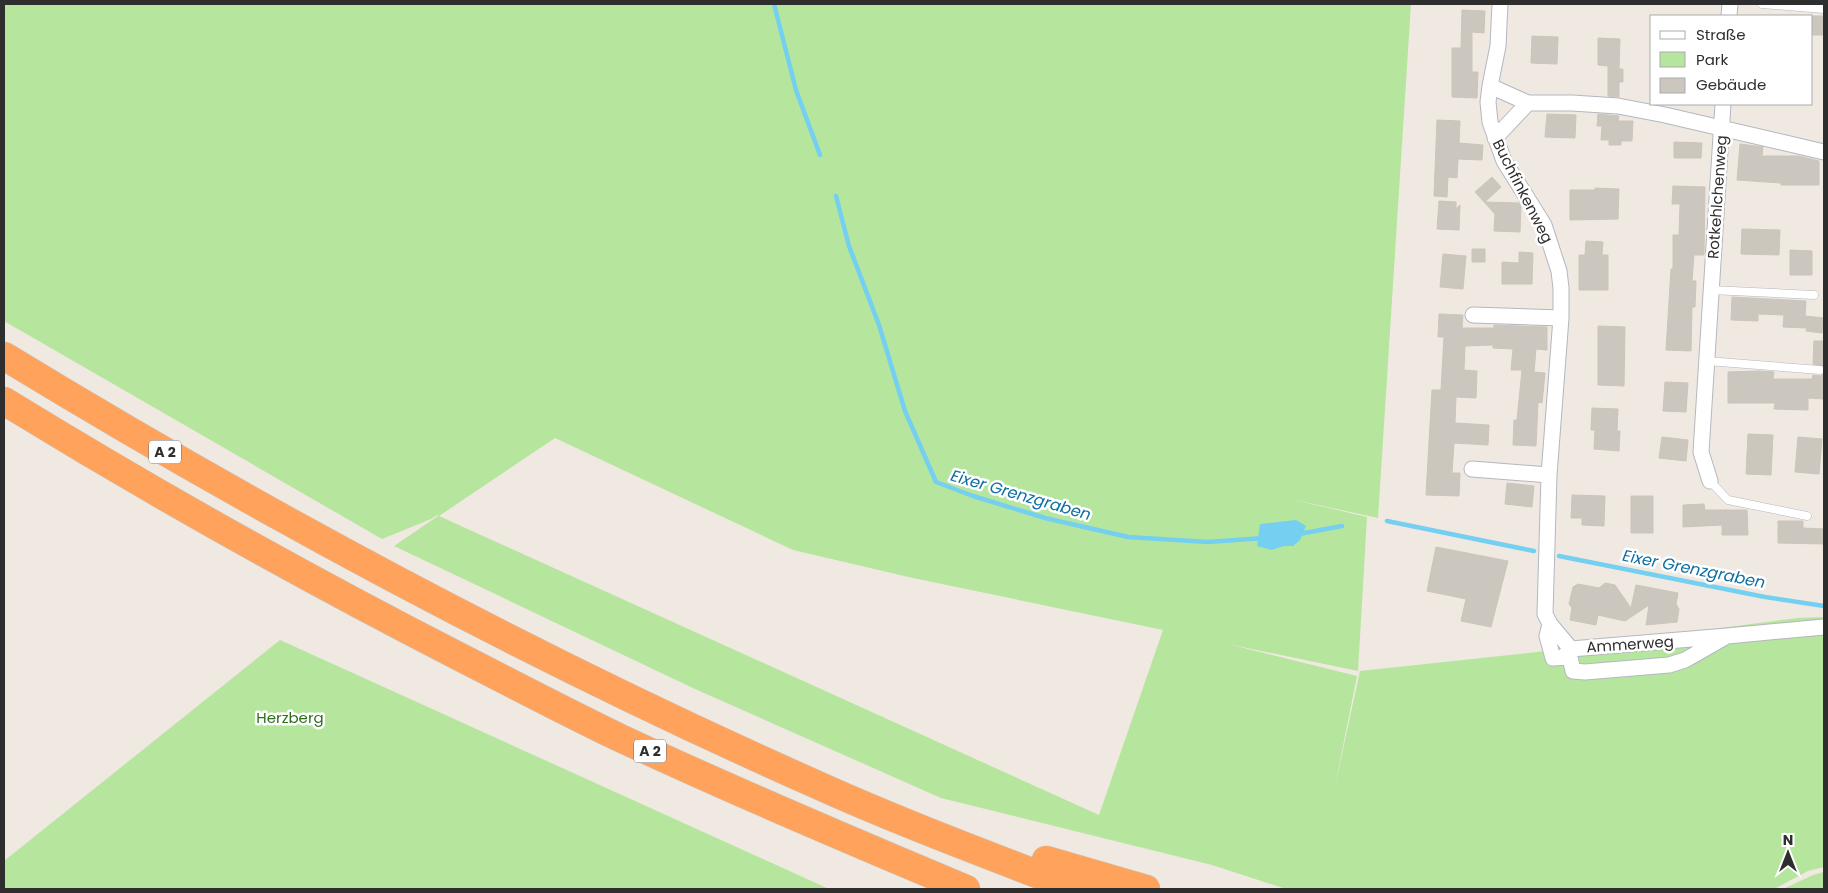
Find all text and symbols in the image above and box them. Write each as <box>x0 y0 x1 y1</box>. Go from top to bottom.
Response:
legend <box>1650 15 1813 105</box>
text: Straße <box>1696 24 1746 45</box>
text: Park <box>1696 49 1728 70</box>
text: Gebäude <box>1696 74 1766 95</box>
street label: Rotkehlchenweg <box>1702 134 1732 260</box>
street label: Buchfinkenweg <box>1488 135 1558 247</box>
road number: A 2 <box>149 441 181 464</box>
water label: Eixer Grenzgraben <box>948 464 1094 526</box>
water label: Eixer Grenzgraben <box>1621 544 1767 594</box>
street label: Ammerweg <box>1586 630 1674 658</box>
park label: Herzberg <box>256 707 324 728</box>
road number: A 2 <box>634 739 666 762</box>
north arrow <box>1763 828 1813 878</box>
text: N <box>1783 830 1793 850</box>

